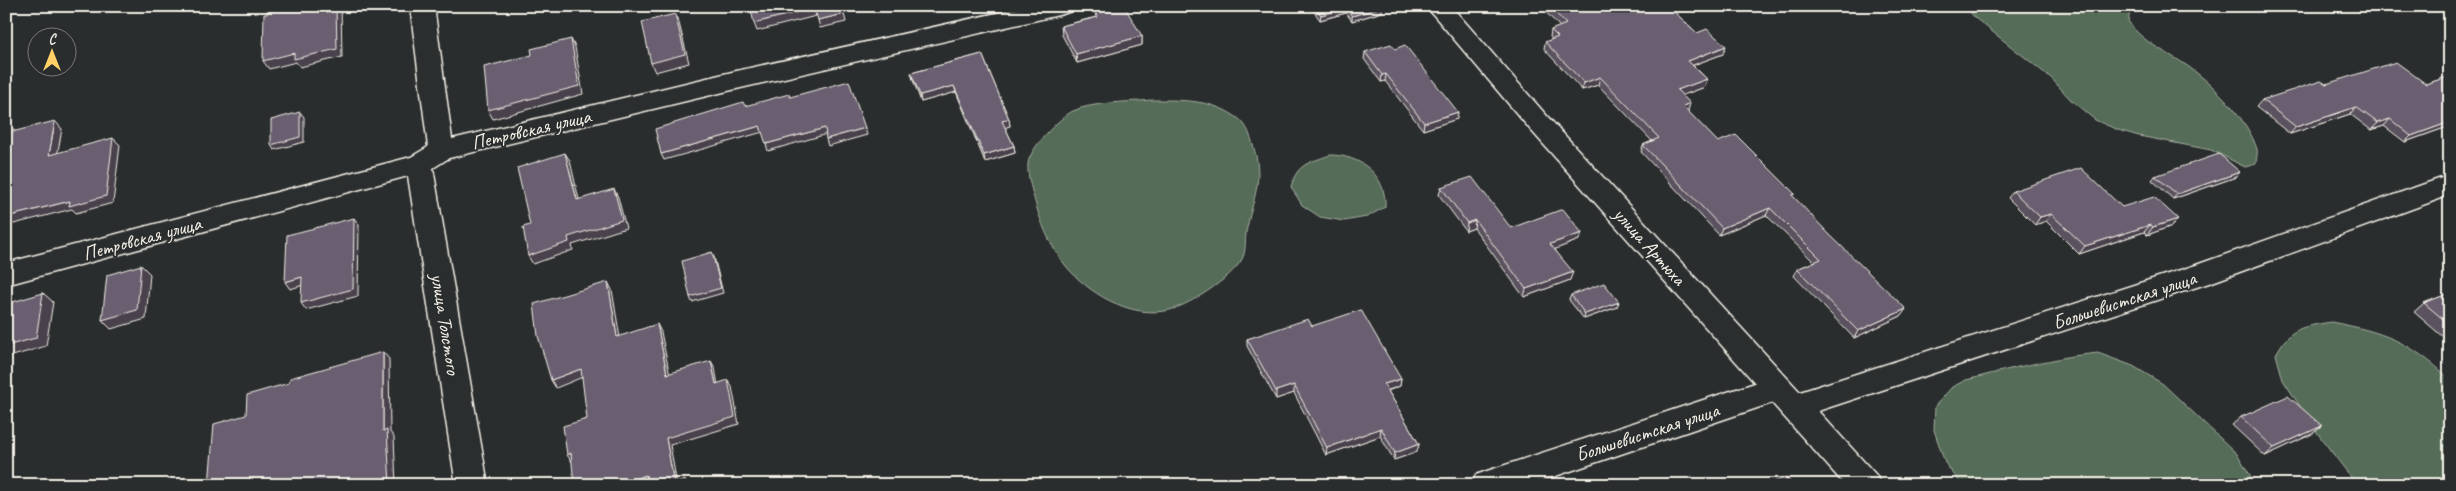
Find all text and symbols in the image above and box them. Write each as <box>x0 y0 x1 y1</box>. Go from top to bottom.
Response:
north arrow <box>28 28 78 78</box>
text: С <box>49 31 58 48</box>
street label: Петровская улица <box>469 103 594 155</box>
street label: улица Артюха <box>1607 201 1693 292</box>
street label: Петровская улица <box>80 210 205 266</box>
street label: Большевистская улица <box>2049 265 2201 335</box>
street label: улица Толстого <box>425 271 466 377</box>
street label: Большевистская улица <box>1572 397 1724 467</box>

